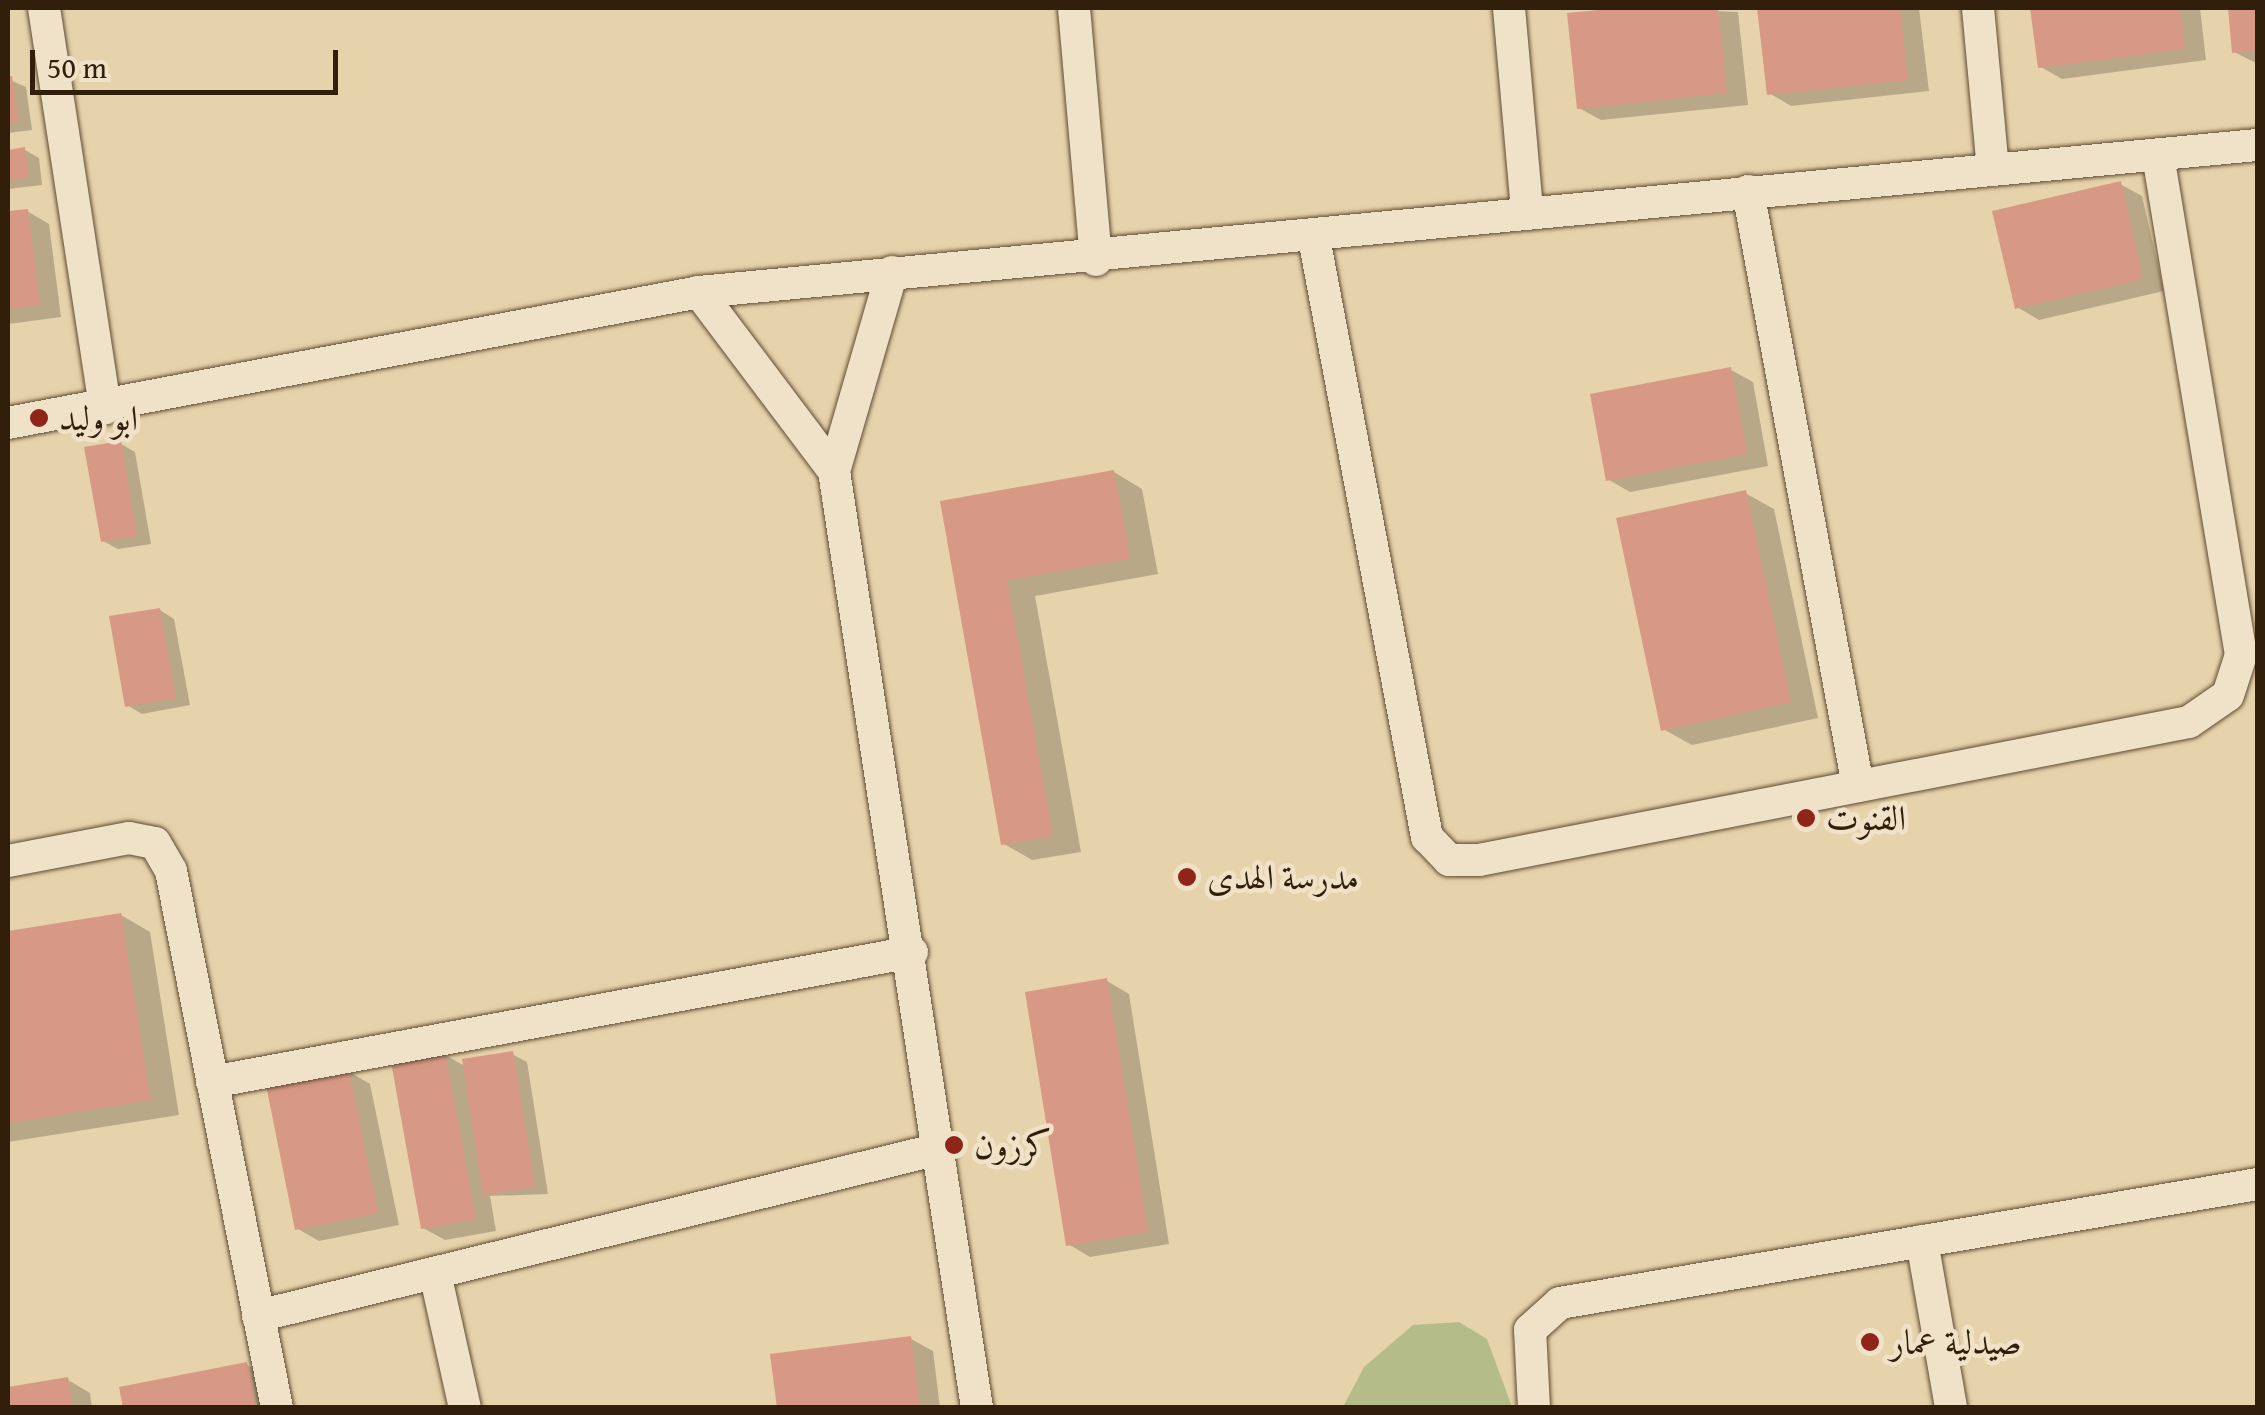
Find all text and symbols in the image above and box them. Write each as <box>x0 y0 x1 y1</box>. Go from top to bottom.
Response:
scale bar <box>35 30 342 92</box>
text: 50 m <box>47 45 107 89</box>
place label: ابو وليد <box>59 397 138 439</box>
marker: ابو وليد <box>28 407 50 429</box>
place label: القنوت <box>1826 797 1906 839</box>
marker: القنوت <box>1795 807 1817 829</box>
place label: مدرسة الهدى <box>1207 856 1359 898</box>
marker: مدرسة الهدى <box>1176 866 1198 888</box>
place label: كرزون <box>974 1124 1051 1166</box>
marker: كرزون <box>943 1134 965 1156</box>
place label: صيدلية عمار <box>1890 1321 2022 1363</box>
marker: صيدلية عمار <box>1859 1331 1881 1353</box>

